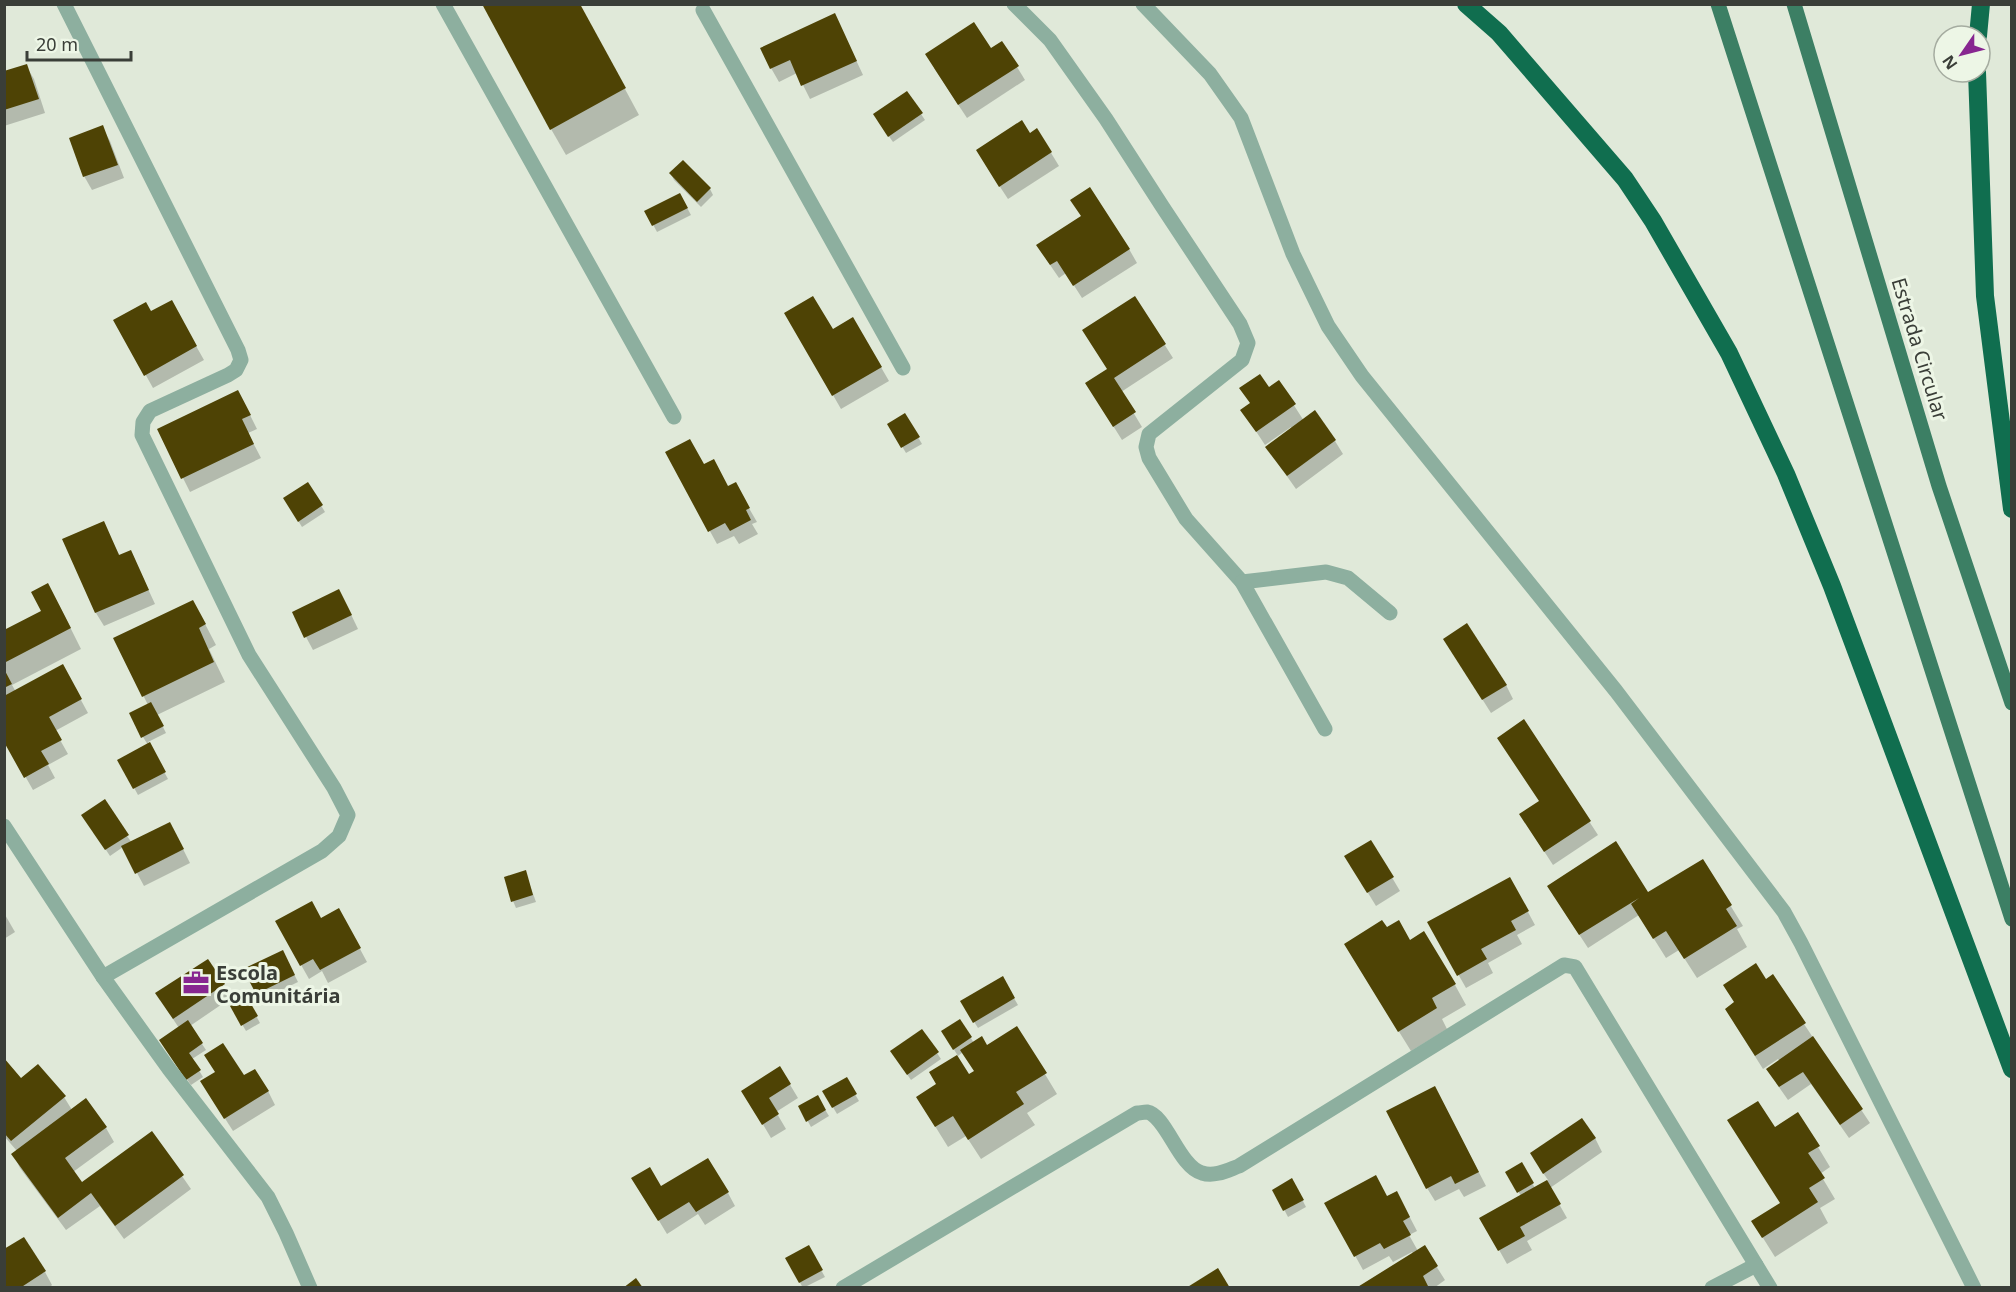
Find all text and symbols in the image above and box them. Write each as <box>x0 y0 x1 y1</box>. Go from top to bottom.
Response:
scale bar <box>27 24 130 62</box>
north arrow <box>1932 24 1992 84</box>
text: 20 m <box>36 32 78 56</box>
text: N <box>1937 51 1962 74</box>
street label: Estrada Circular <box>1885 274 1955 424</box>
place label: Escola Comunitária <box>216 959 340 1009</box>
office icon: Escola Comunitária <box>181 968 211 998</box>

